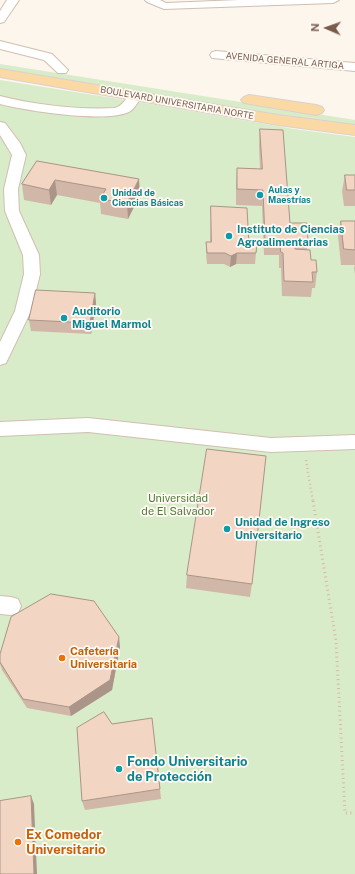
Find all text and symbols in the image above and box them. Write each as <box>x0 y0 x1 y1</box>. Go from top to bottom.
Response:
north arrow <box>307 8 347 48</box>
text: N <box>309 23 321 32</box>
street label: AVENIDA GENERAL ARTIGA <box>225 50 345 72</box>
street label: BOULEVARD UNIVERSITARIA NORTE <box>99 84 255 122</box>
place label: Aulas y Maestrías <box>268 185 311 206</box>
place label: Unidad de Ciencias Básicas <box>112 188 184 209</box>
marker: Aulas y Maestrías <box>255 190 265 200</box>
marker: Unidad de Ciencias Básicas <box>99 193 109 203</box>
place label: Instituto de Ciencias Agroalimentarias <box>237 223 345 249</box>
marker: Instituto de Ciencias Agroalimentarias <box>224 231 234 241</box>
place label: Auditorio Miguel Marmol <box>72 305 151 331</box>
marker: Auditorio Miguel Marmol <box>59 313 69 323</box>
park label: Universidad de El Salvador <box>141 492 215 518</box>
place label: Unidad de Ingreso Universitario <box>235 516 330 542</box>
marker: Unidad de Ingreso Universitario <box>222 524 232 534</box>
place label: Cafetería Universitaria <box>70 645 137 671</box>
marker: Cafetería Universitaria <box>57 653 67 663</box>
place label: Fondo Universitario de Protección <box>127 754 248 785</box>
marker: Fondo Universitario de Protección <box>114 764 124 774</box>
place label: Ex Comedor Universitario <box>26 827 105 858</box>
marker: Ex Comedor Universitario <box>13 837 23 847</box>

